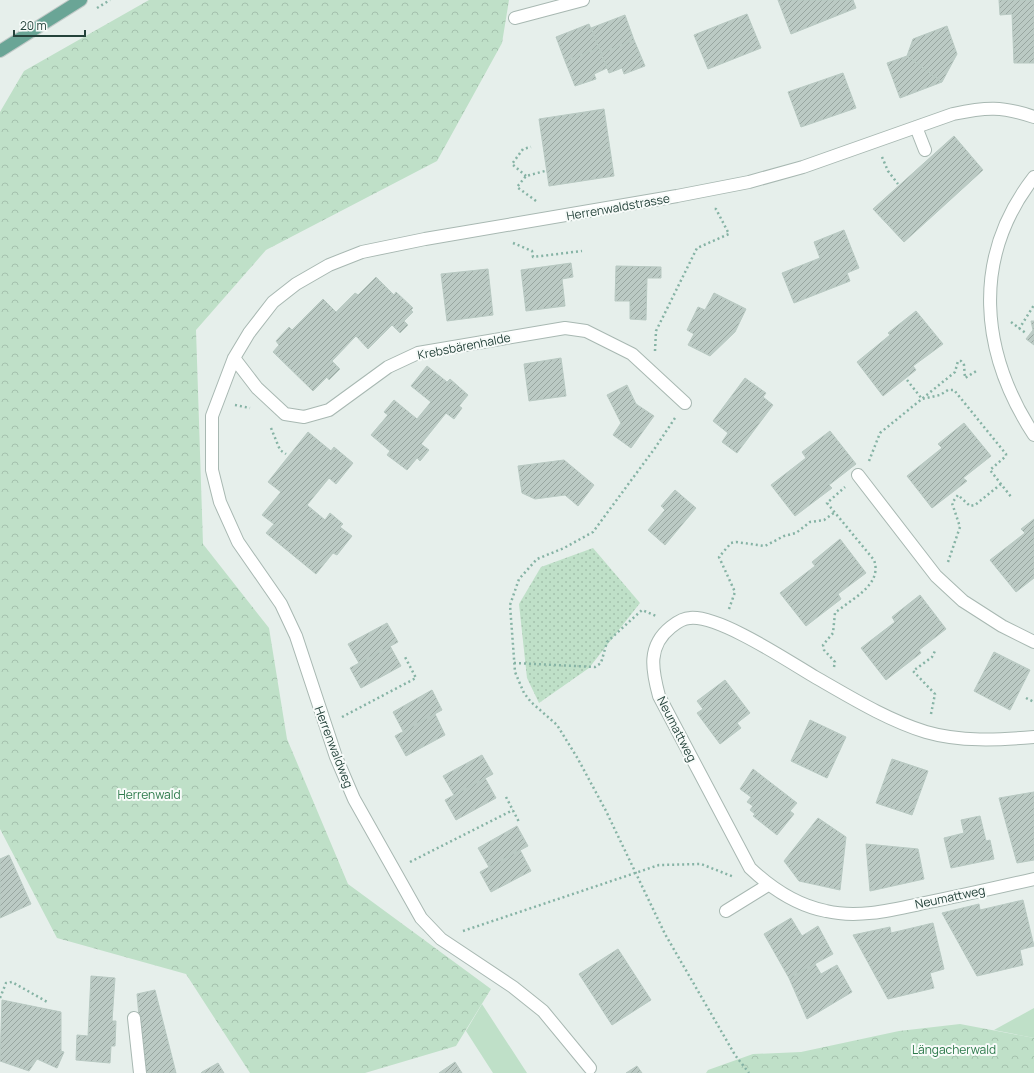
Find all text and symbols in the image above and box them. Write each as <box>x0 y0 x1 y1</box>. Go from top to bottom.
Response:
scale bar <box>14 12 85 38</box>
text: 20 m <box>20 17 47 34</box>
street label: Herrenwaldstrasse <box>565 190 671 224</box>
street label: Krebsbärenhalde <box>416 329 512 363</box>
street label: Neumattweg <box>653 693 701 765</box>
street label: Herrenwaldweg <box>311 704 357 790</box>
park label: Herrenwald <box>117 786 181 803</box>
street label: Neumattweg <box>913 881 987 913</box>
park label: Längacherwald <box>912 1041 996 1058</box>

